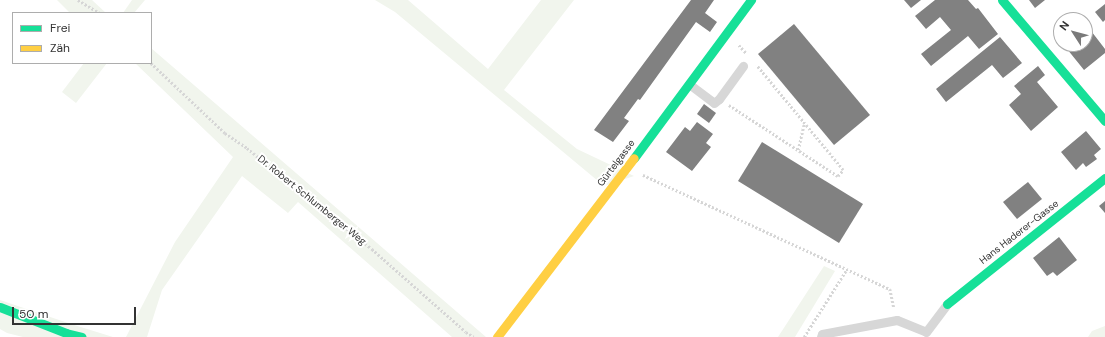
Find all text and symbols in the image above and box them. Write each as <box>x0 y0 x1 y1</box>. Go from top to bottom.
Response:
legend <box>12 12 152 64</box>
north arrow <box>1053 12 1093 52</box>
text: N <box>1056 18 1072 33</box>
text: Frei <box>50 20 70 36</box>
text: Zäh <box>50 40 70 56</box>
street label: Gürtelgasse <box>595 137 637 189</box>
street label: Dr. Robert Schlumberger Weg <box>255 153 369 247</box>
street label: Hans Haderer-Gasse <box>977 197 1061 267</box>
scale bar <box>14 299 138 325</box>
text: 50 m <box>19 306 48 322</box>

